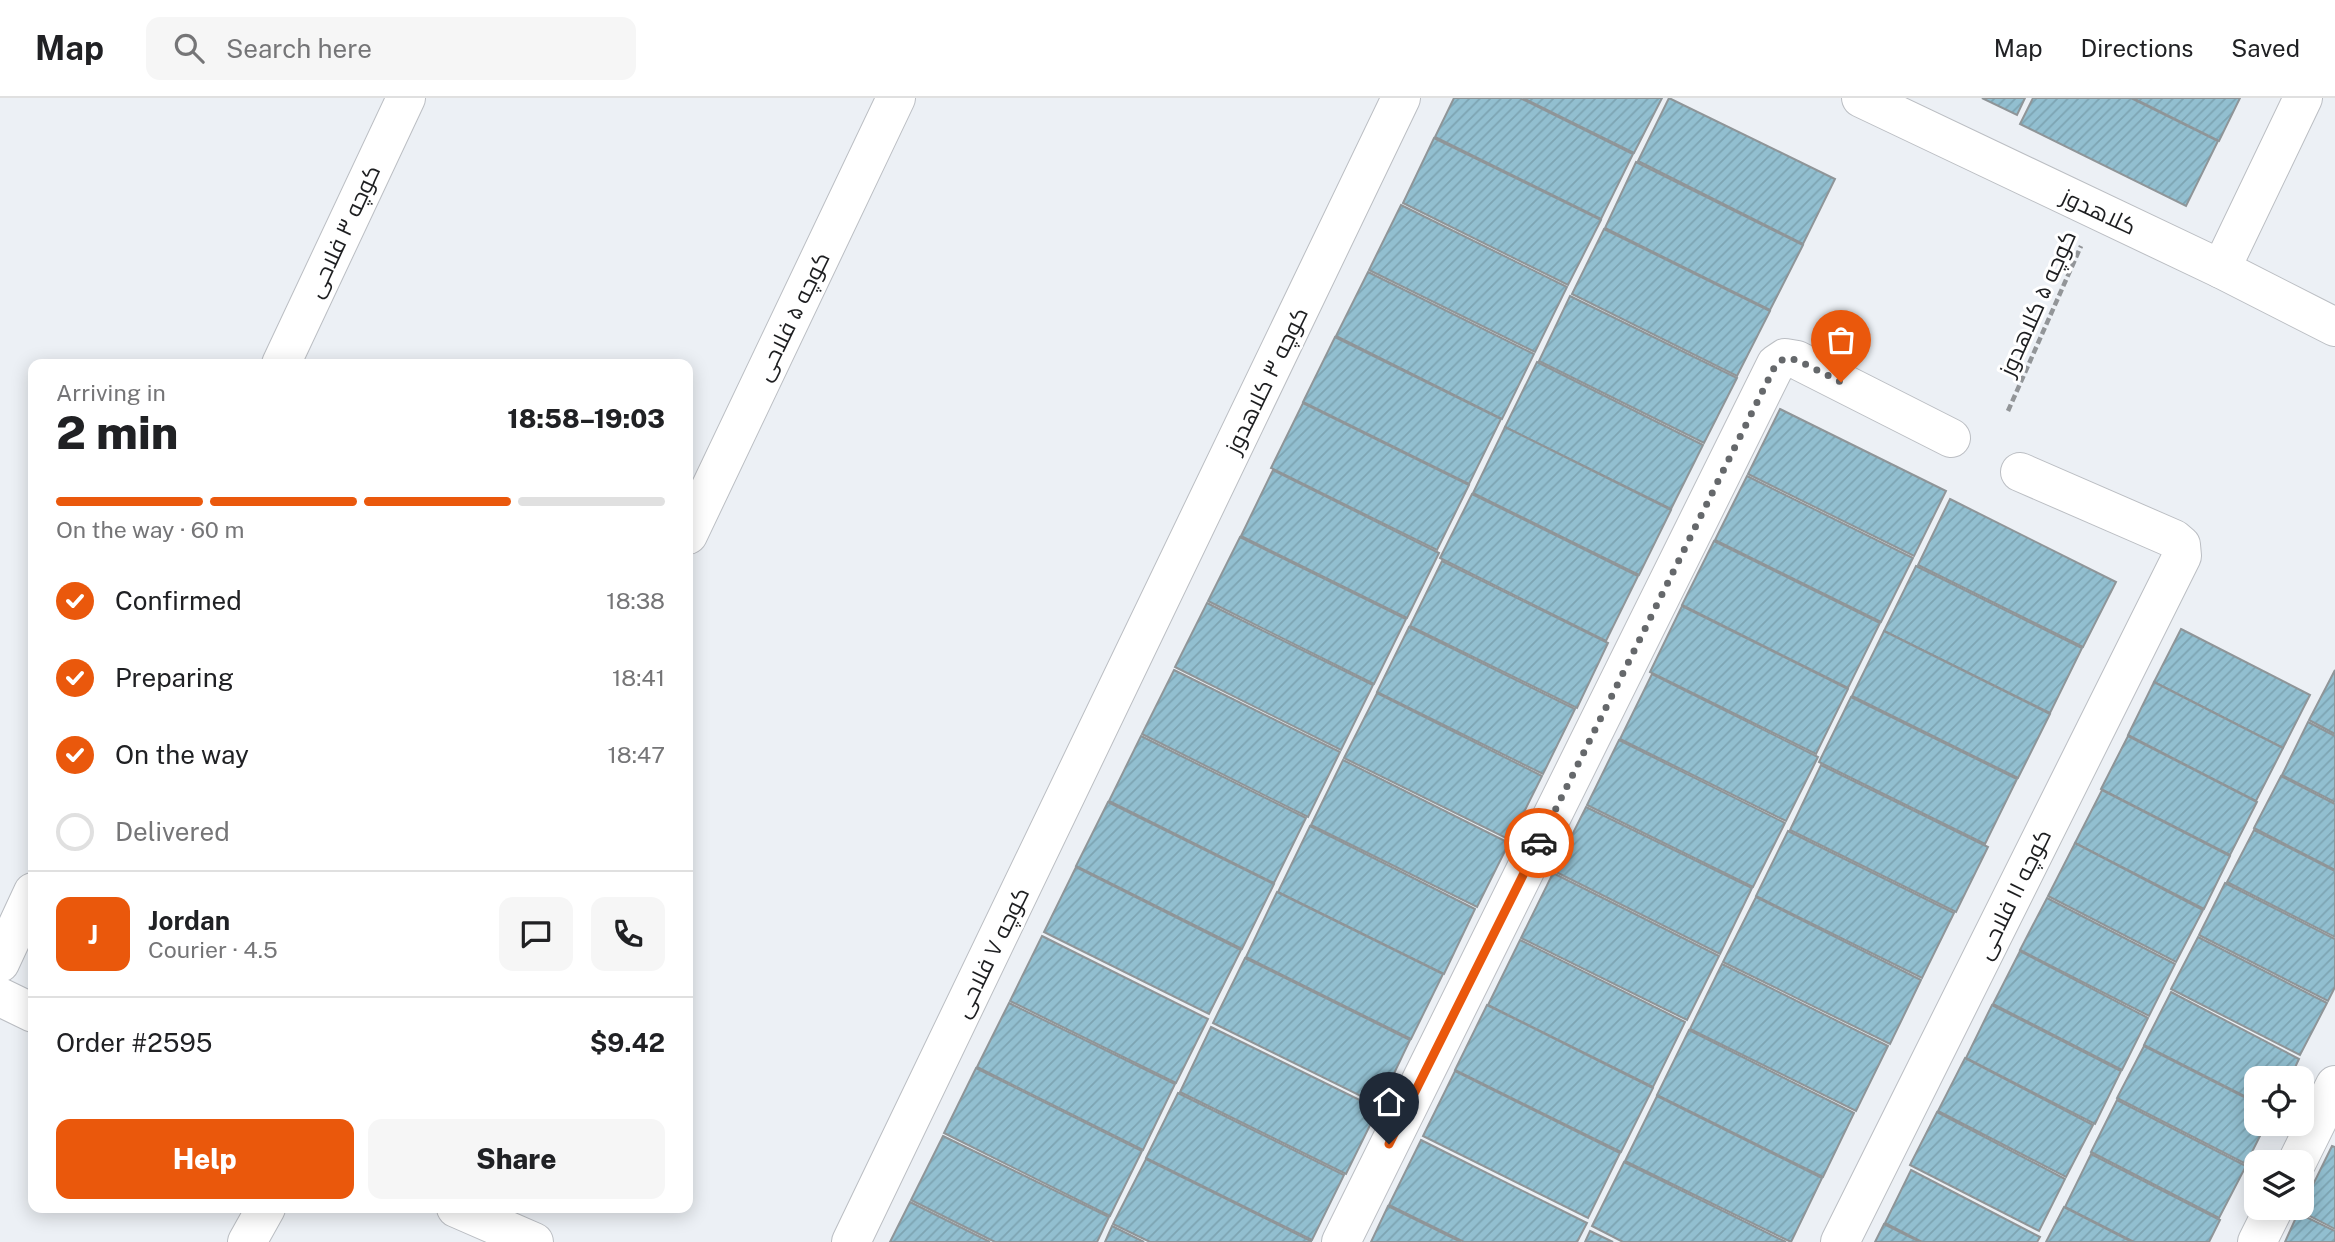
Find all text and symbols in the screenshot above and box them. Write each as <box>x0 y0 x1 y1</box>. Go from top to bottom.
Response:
search box <box>146 17 636 80</box>
text: Map <box>35 29 104 67</box>
icon: search <box>170 29 208 67</box>
text: Search here <box>226 33 372 64</box>
text: Map <box>1994 34 2043 62</box>
text: Directions <box>2081 34 2193 62</box>
text: Saved <box>2231 34 2300 62</box>
street label: کوچه ۳ فلاحی <box>301 161 387 302</box>
street label: کلاهدوز <box>2056 181 2141 240</box>
street label: کوچه ۵ کلاهدوز <box>1992 226 2083 383</box>
street label: کوچه ۵ فلاحی <box>749 247 837 386</box>
street label: کوچه ۳ کلاهدوز <box>1218 302 1315 460</box>
pin <box>1811 310 1871 382</box>
icon: bag <box>1822 321 1860 359</box>
text: Arriving in <box>56 379 166 406</box>
text: 18:58–19:03 <box>507 403 665 434</box>
text: 2 min <box>56 405 178 459</box>
text: On the way · 60 m <box>56 516 244 543</box>
icon: check <box>56 582 94 620</box>
text: Confirmed <box>115 585 242 616</box>
text: 18:38 <box>606 587 665 614</box>
icon: check <box>56 659 94 697</box>
text: Preparing <box>115 662 234 693</box>
text: 18:41 <box>612 664 665 691</box>
icon: check <box>56 736 94 774</box>
text: On the way <box>115 739 249 770</box>
text: 18:47 <box>607 741 665 768</box>
courier <box>1504 808 1574 878</box>
text: Delivered <box>115 816 230 847</box>
icon: car <box>1520 824 1558 862</box>
street label: کوچه ۱۱ فلاحی <box>1970 824 2058 964</box>
street label: کوچه ۷ فلاحی <box>948 882 1036 1023</box>
button: chat <box>499 897 573 971</box>
button: phone <box>591 897 665 971</box>
text: Jordan <box>148 905 230 936</box>
text: J <box>88 919 98 950</box>
text: Courier · 4.5 <box>148 936 278 963</box>
text: Order #2595 <box>56 1027 212 1058</box>
text: $9.42 <box>590 1027 665 1058</box>
map controls <box>2244 1066 2314 1220</box>
button: locate <box>2244 1066 2314 1136</box>
pin <box>1359 1072 1419 1144</box>
icon: home <box>1370 1083 1408 1121</box>
button: Help <box>56 1119 354 1199</box>
button: Share <box>368 1119 665 1199</box>
button: layers <box>2244 1150 2314 1220</box>

